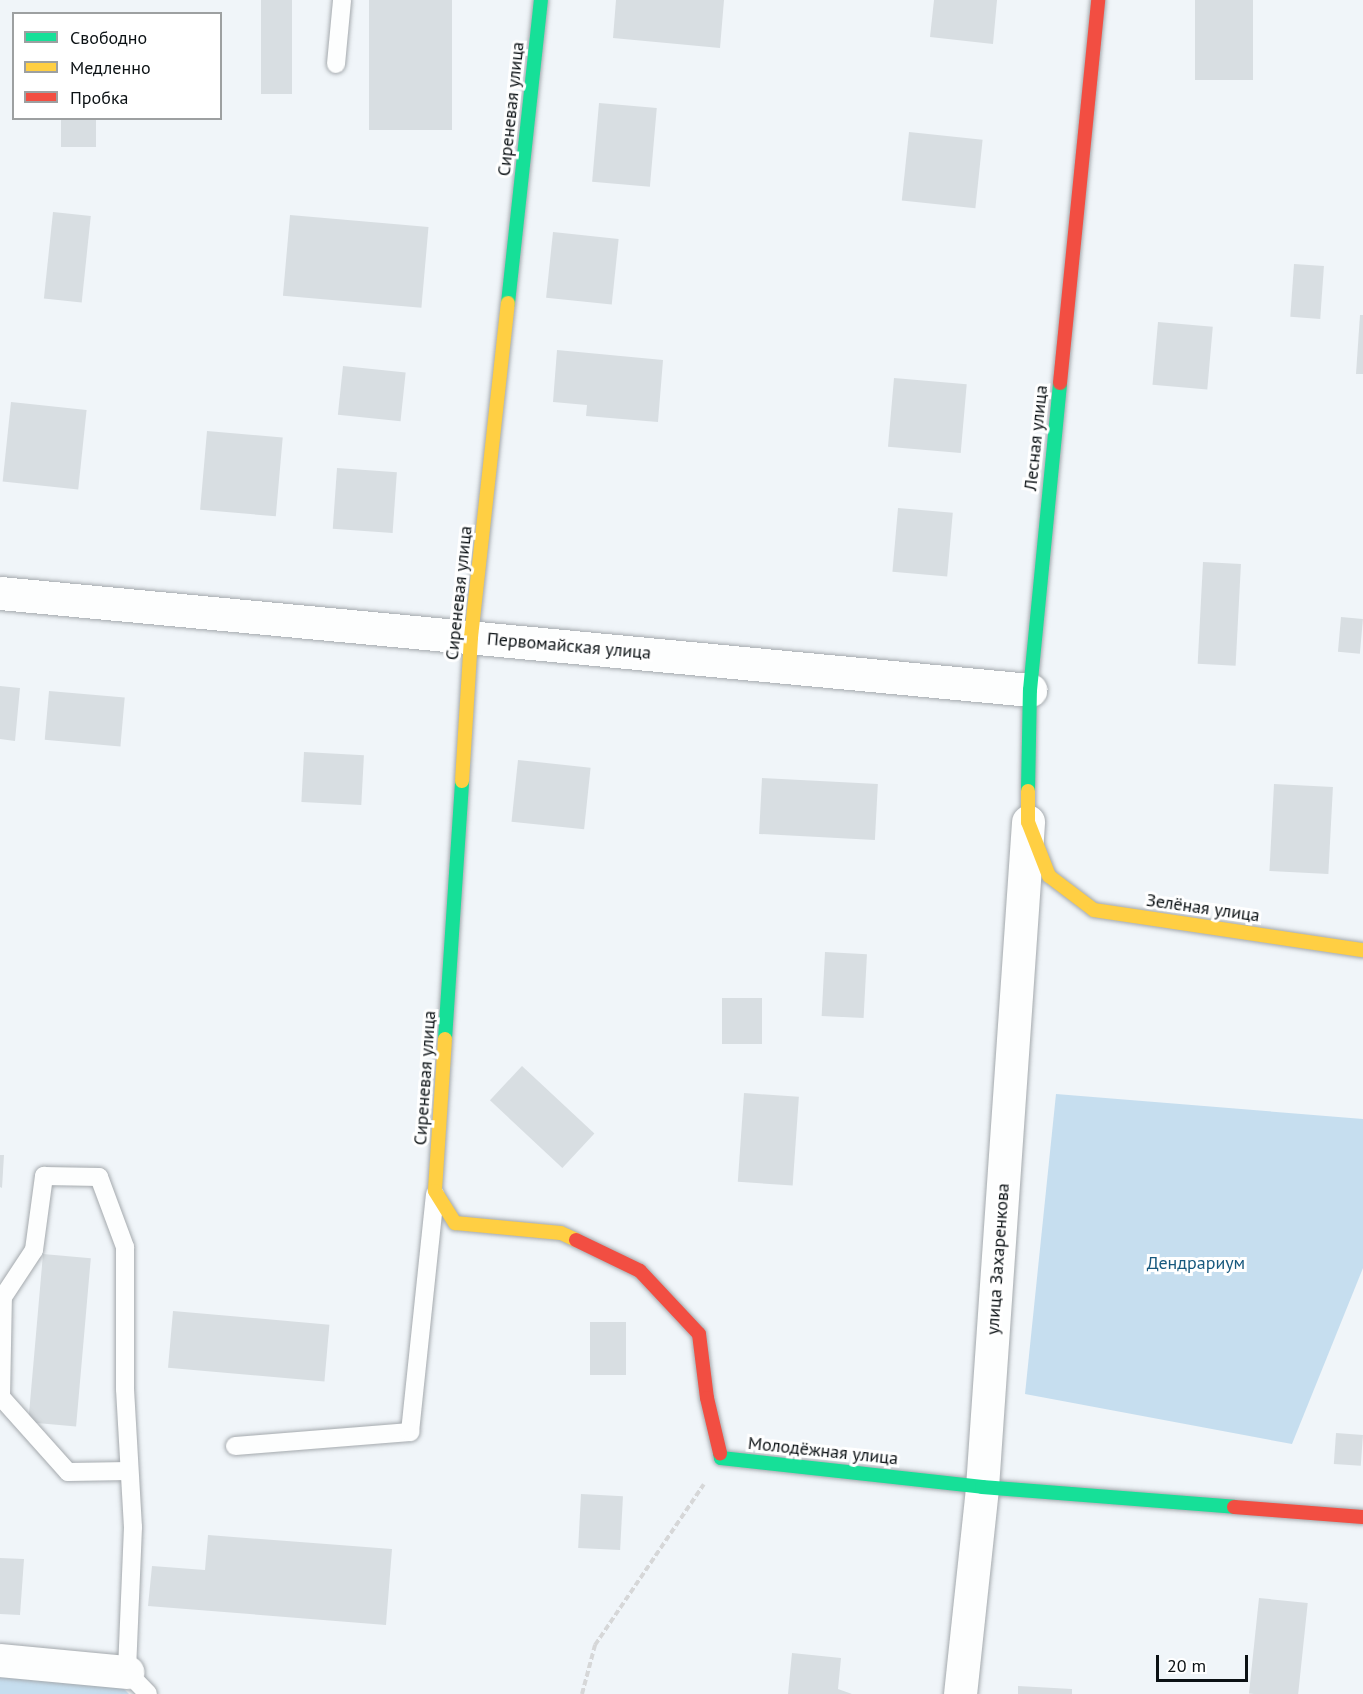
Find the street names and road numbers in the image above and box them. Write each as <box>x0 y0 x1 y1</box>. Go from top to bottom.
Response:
street label: Сиреневая улица <box>493 41 529 177</box>
street label: Лесная улица <box>1020 384 1052 492</box>
street label: Сиреневая улица <box>441 525 477 661</box>
street label: Первомайская улица <box>486 628 652 664</box>
street label: Зелёная улица <box>1145 889 1261 927</box>
street label: Сиреневая улица <box>410 1010 440 1146</box>
street label: улица Захаренкова <box>982 1182 1014 1336</box>
street label: Молодёжная улица <box>747 1432 899 1470</box>

